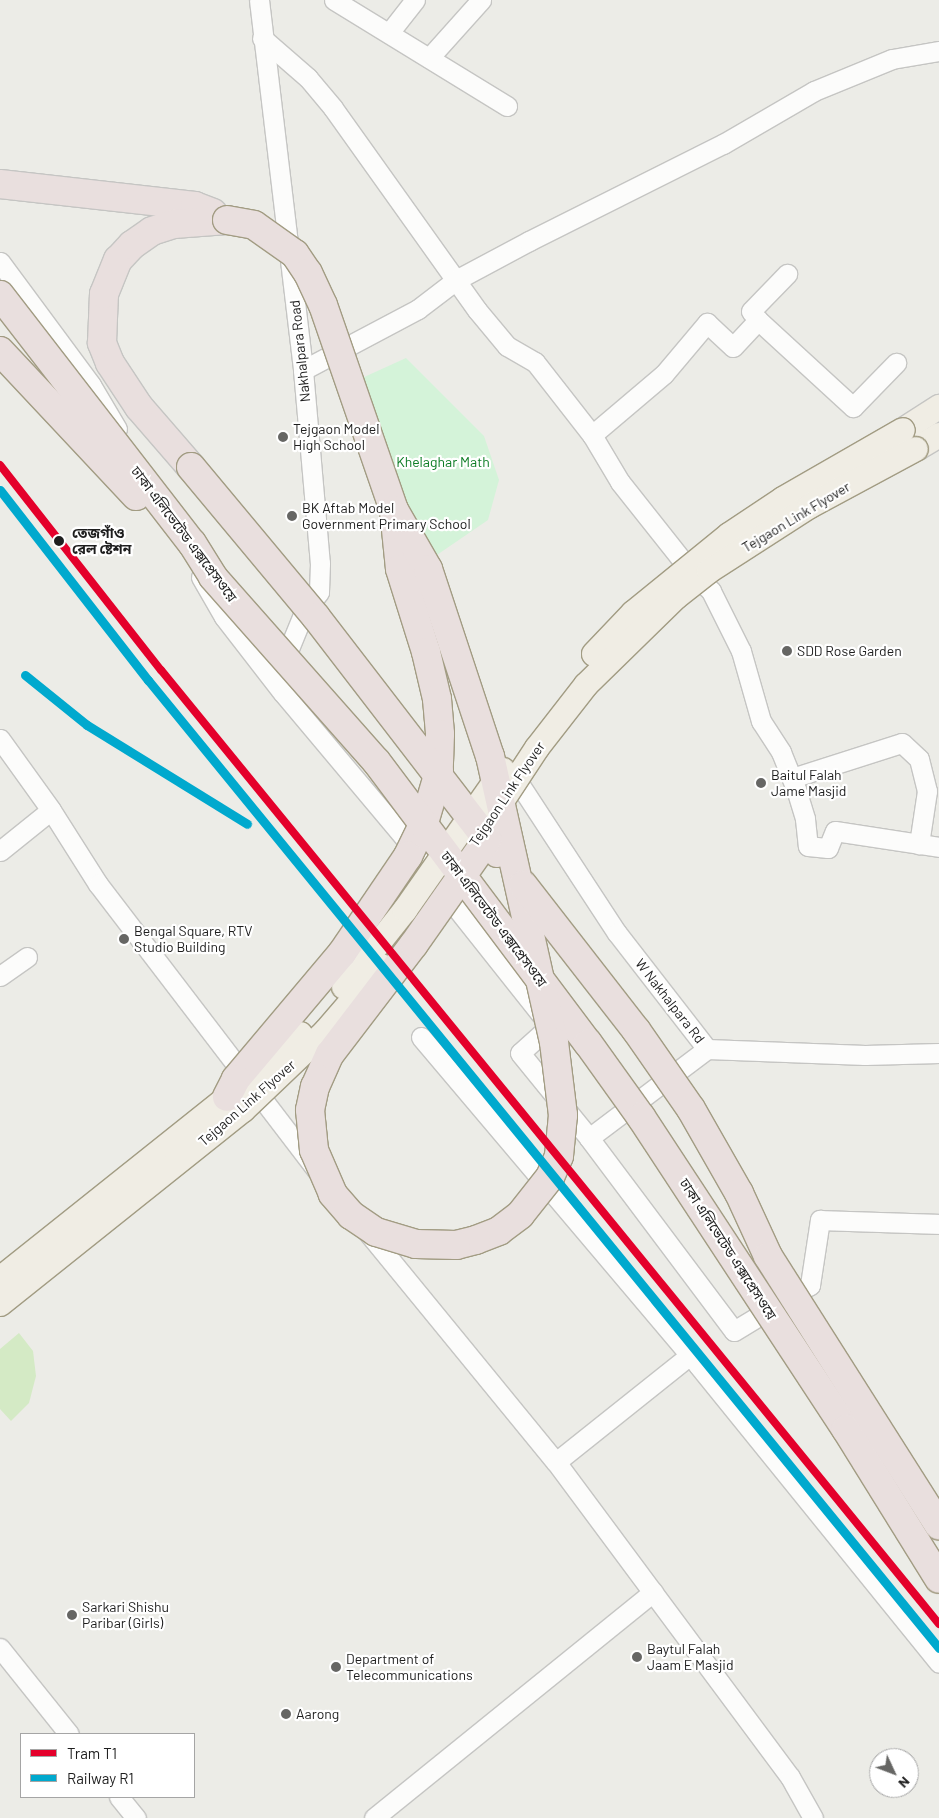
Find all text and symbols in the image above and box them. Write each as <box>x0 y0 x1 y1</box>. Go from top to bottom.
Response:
street label: Nakhalpara Road <box>286 299 314 403</box>
place label: Tejgaon Model High School <box>293 421 379 454</box>
marker: Tejgaon Model High School <box>277 431 289 443</box>
park label: Khelaghar Math <box>396 454 490 470</box>
street label: ঢাকা এলিভেটেড এক্সপ্রেসওয়ে <box>128 463 240 605</box>
street label: Tejgaon Link Flyover <box>739 478 853 556</box>
place label: BK Aftab Model Government Primary School <box>302 500 471 532</box>
marker: BK Aftab Model Government Primary School <box>286 510 298 522</box>
place label: তেজগাঁও রেল ষ্টেশন <box>72 525 131 558</box>
marker: তেজগাঁও রেল ষ্টেশন <box>50 532 68 550</box>
place label: SDD Rose Garden <box>797 643 902 659</box>
marker: SDD Rose Garden <box>781 645 793 657</box>
street label: Tejgaon Link Flyover <box>466 738 548 850</box>
place label: Baitul Falah Jame Masjid <box>771 767 847 800</box>
marker: Baitul Falah Jame Masjid <box>755 777 767 789</box>
street label: ঢাকা এলিভেটেড এক্সপ্রেসওয়ে <box>438 848 550 990</box>
place label: Bengal Square, RTV Studio Building <box>134 923 252 956</box>
marker: Bengal Square, RTV Studio Building <box>118 933 130 945</box>
street label: W Nakhalpara Rd <box>632 955 708 1047</box>
street label: Tejgaon Link Flyover <box>195 1056 299 1150</box>
street label: ঢাকা এলিভেটেড এক্সপ্রেসওয়ে <box>676 1175 780 1323</box>
place label: Sarkari Shishu Paribar (Girls) <box>82 1599 169 1631</box>
marker: Sarkari Shishu Paribar (Girls) <box>66 1609 78 1621</box>
place label: Baytul Falah Jaam E Masjid <box>647 1641 734 1674</box>
place label: Department of Telecommunications <box>346 1651 473 1684</box>
marker: Baytul Falah Jaam E Masjid <box>631 1651 643 1663</box>
marker: Department of Telecommunications <box>330 1661 342 1673</box>
place label: Aarong <box>296 1706 339 1722</box>
marker: Aarong <box>280 1708 292 1720</box>
legend <box>20 1733 195 1798</box>
text: Tram T1 <box>67 1744 117 1762</box>
north arrow <box>869 1748 919 1798</box>
text: Railway R1 <box>67 1769 134 1787</box>
text: N <box>895 1774 914 1792</box>

